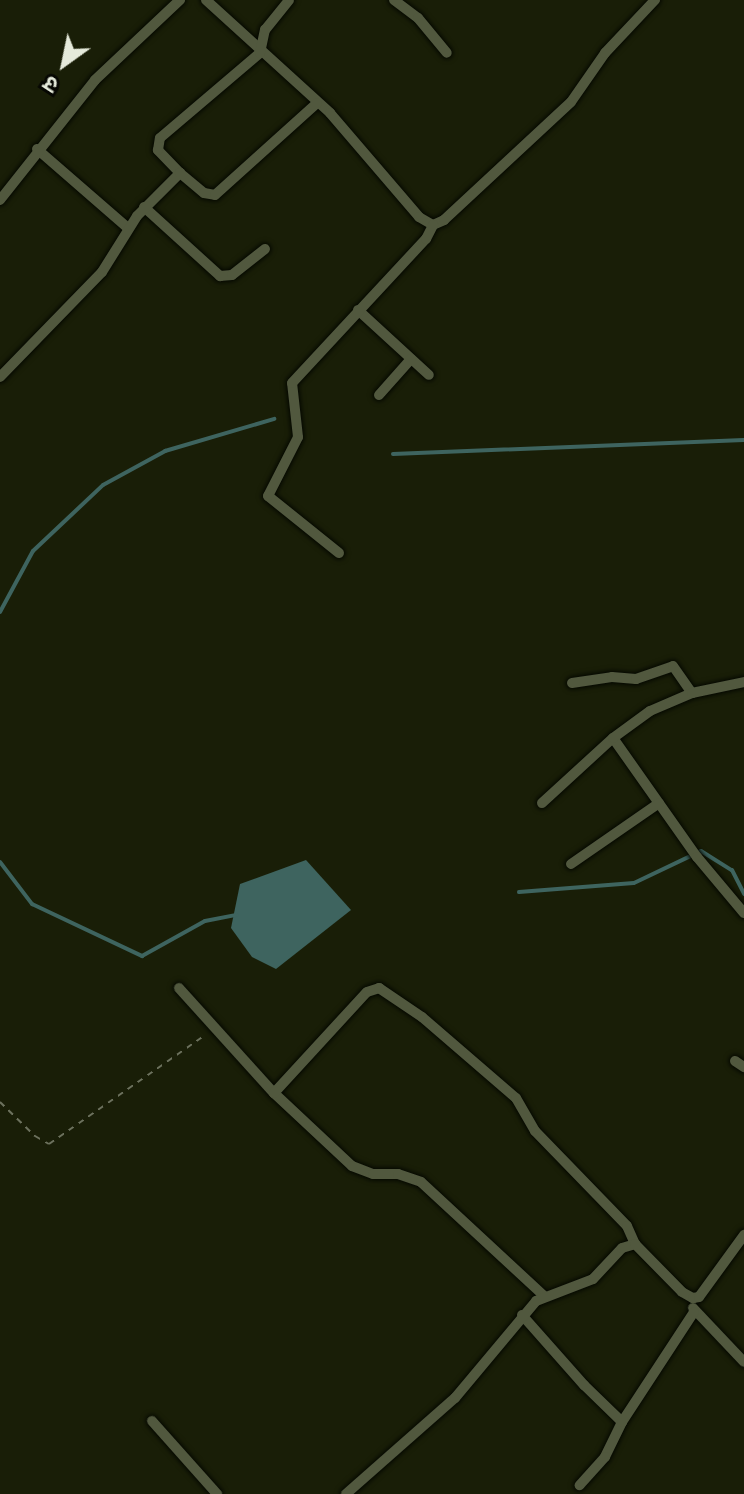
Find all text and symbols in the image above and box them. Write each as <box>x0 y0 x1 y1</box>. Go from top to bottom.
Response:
north arrow <box>24 24 104 104</box>
text: उ <box>40 71 62 97</box>

